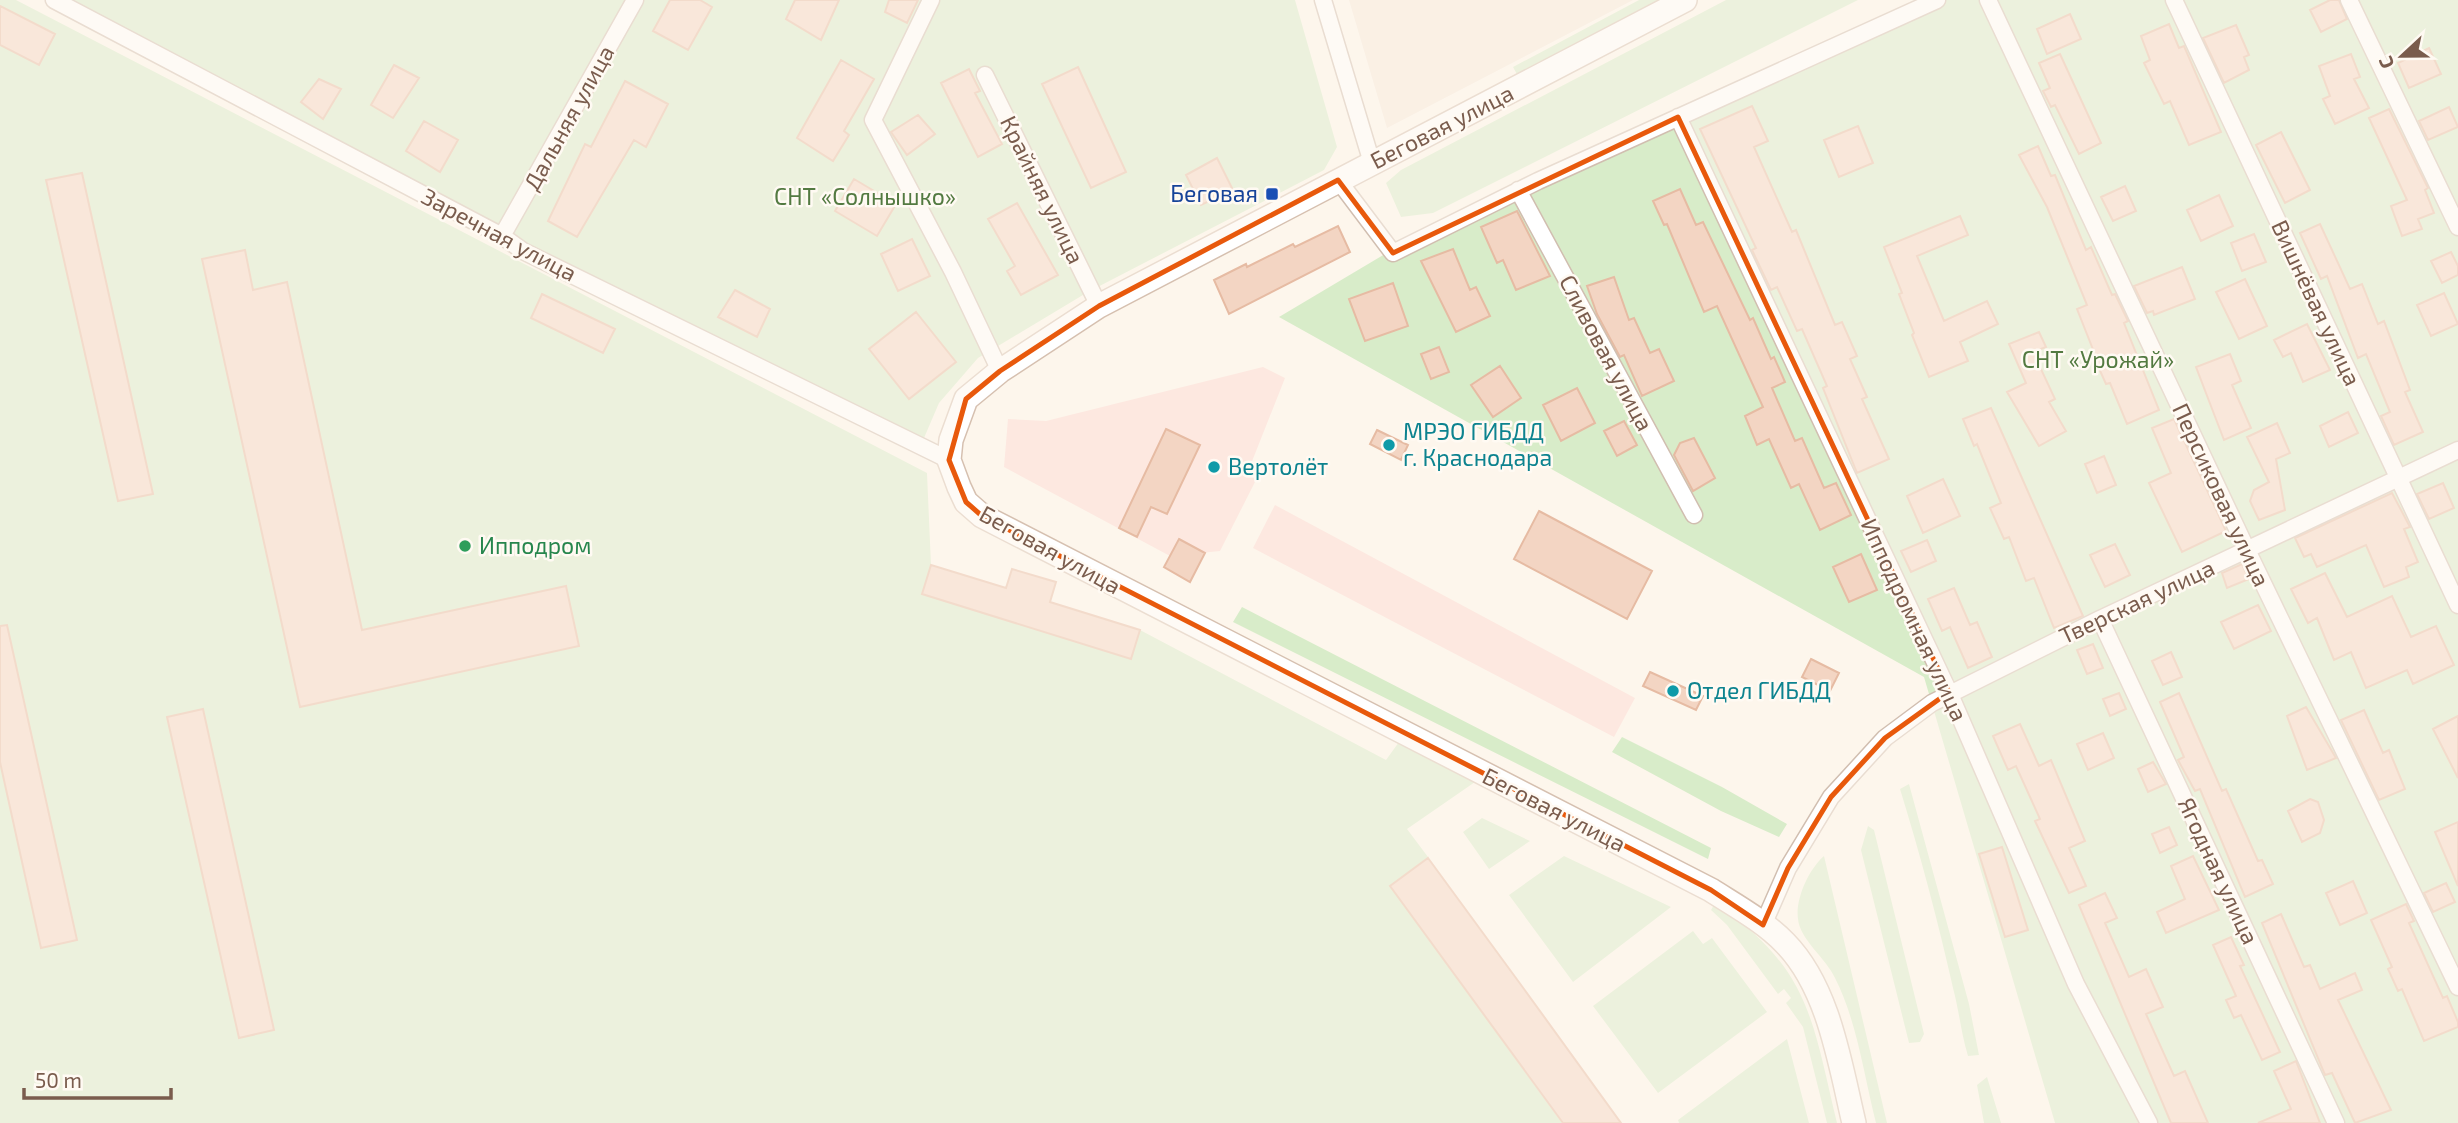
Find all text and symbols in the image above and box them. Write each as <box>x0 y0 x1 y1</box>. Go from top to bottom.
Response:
north arrow <box>2367 21 2437 91</box>
street label: Дальняя улица <box>517 40 620 195</box>
text: С <box>2373 53 2399 72</box>
street label: Беговая улица <box>1365 78 1518 175</box>
street label: Крайняя улица <box>994 111 1091 269</box>
place label: Беговая <box>1170 179 1258 207</box>
street label: Заречная улица <box>417 182 582 288</box>
park label: СНТ «Солнышко» <box>774 182 956 210</box>
marker: Беговая <box>1264 186 1280 202</box>
street label: Вишнёвая улица <box>2265 215 2368 390</box>
street label: Сливовая улица <box>1553 270 1660 436</box>
park label: СНТ «Урожай» <box>2022 345 2174 373</box>
street label: Персиковая улица <box>2166 399 2277 591</box>
place label: МРЭО ГИБДД г. Краснодара <box>1403 417 1552 471</box>
marker: МРЭО ГИБДД г. Краснодара <box>1381 437 1397 453</box>
place label: Вертолёт <box>1228 452 1328 480</box>
marker: Вертолёт <box>1206 459 1222 475</box>
street label: Беговая улица <box>975 499 1126 600</box>
street label: Ипподромная улица <box>1855 514 1974 726</box>
place label: Ипподром <box>479 531 591 559</box>
marker: Ипподром <box>457 538 473 554</box>
street label: Тверская улица <box>2054 553 2219 650</box>
place label: Отдел ГИБДД <box>1687 676 1831 704</box>
marker: Отдел ГИБДД <box>1665 683 1681 699</box>
street label: Беговая улица <box>1478 761 1631 858</box>
street label: Ягодная улица <box>2172 793 2265 949</box>
scale bar <box>24 1056 172 1100</box>
text: 50 m <box>35 1067 82 1092</box>

